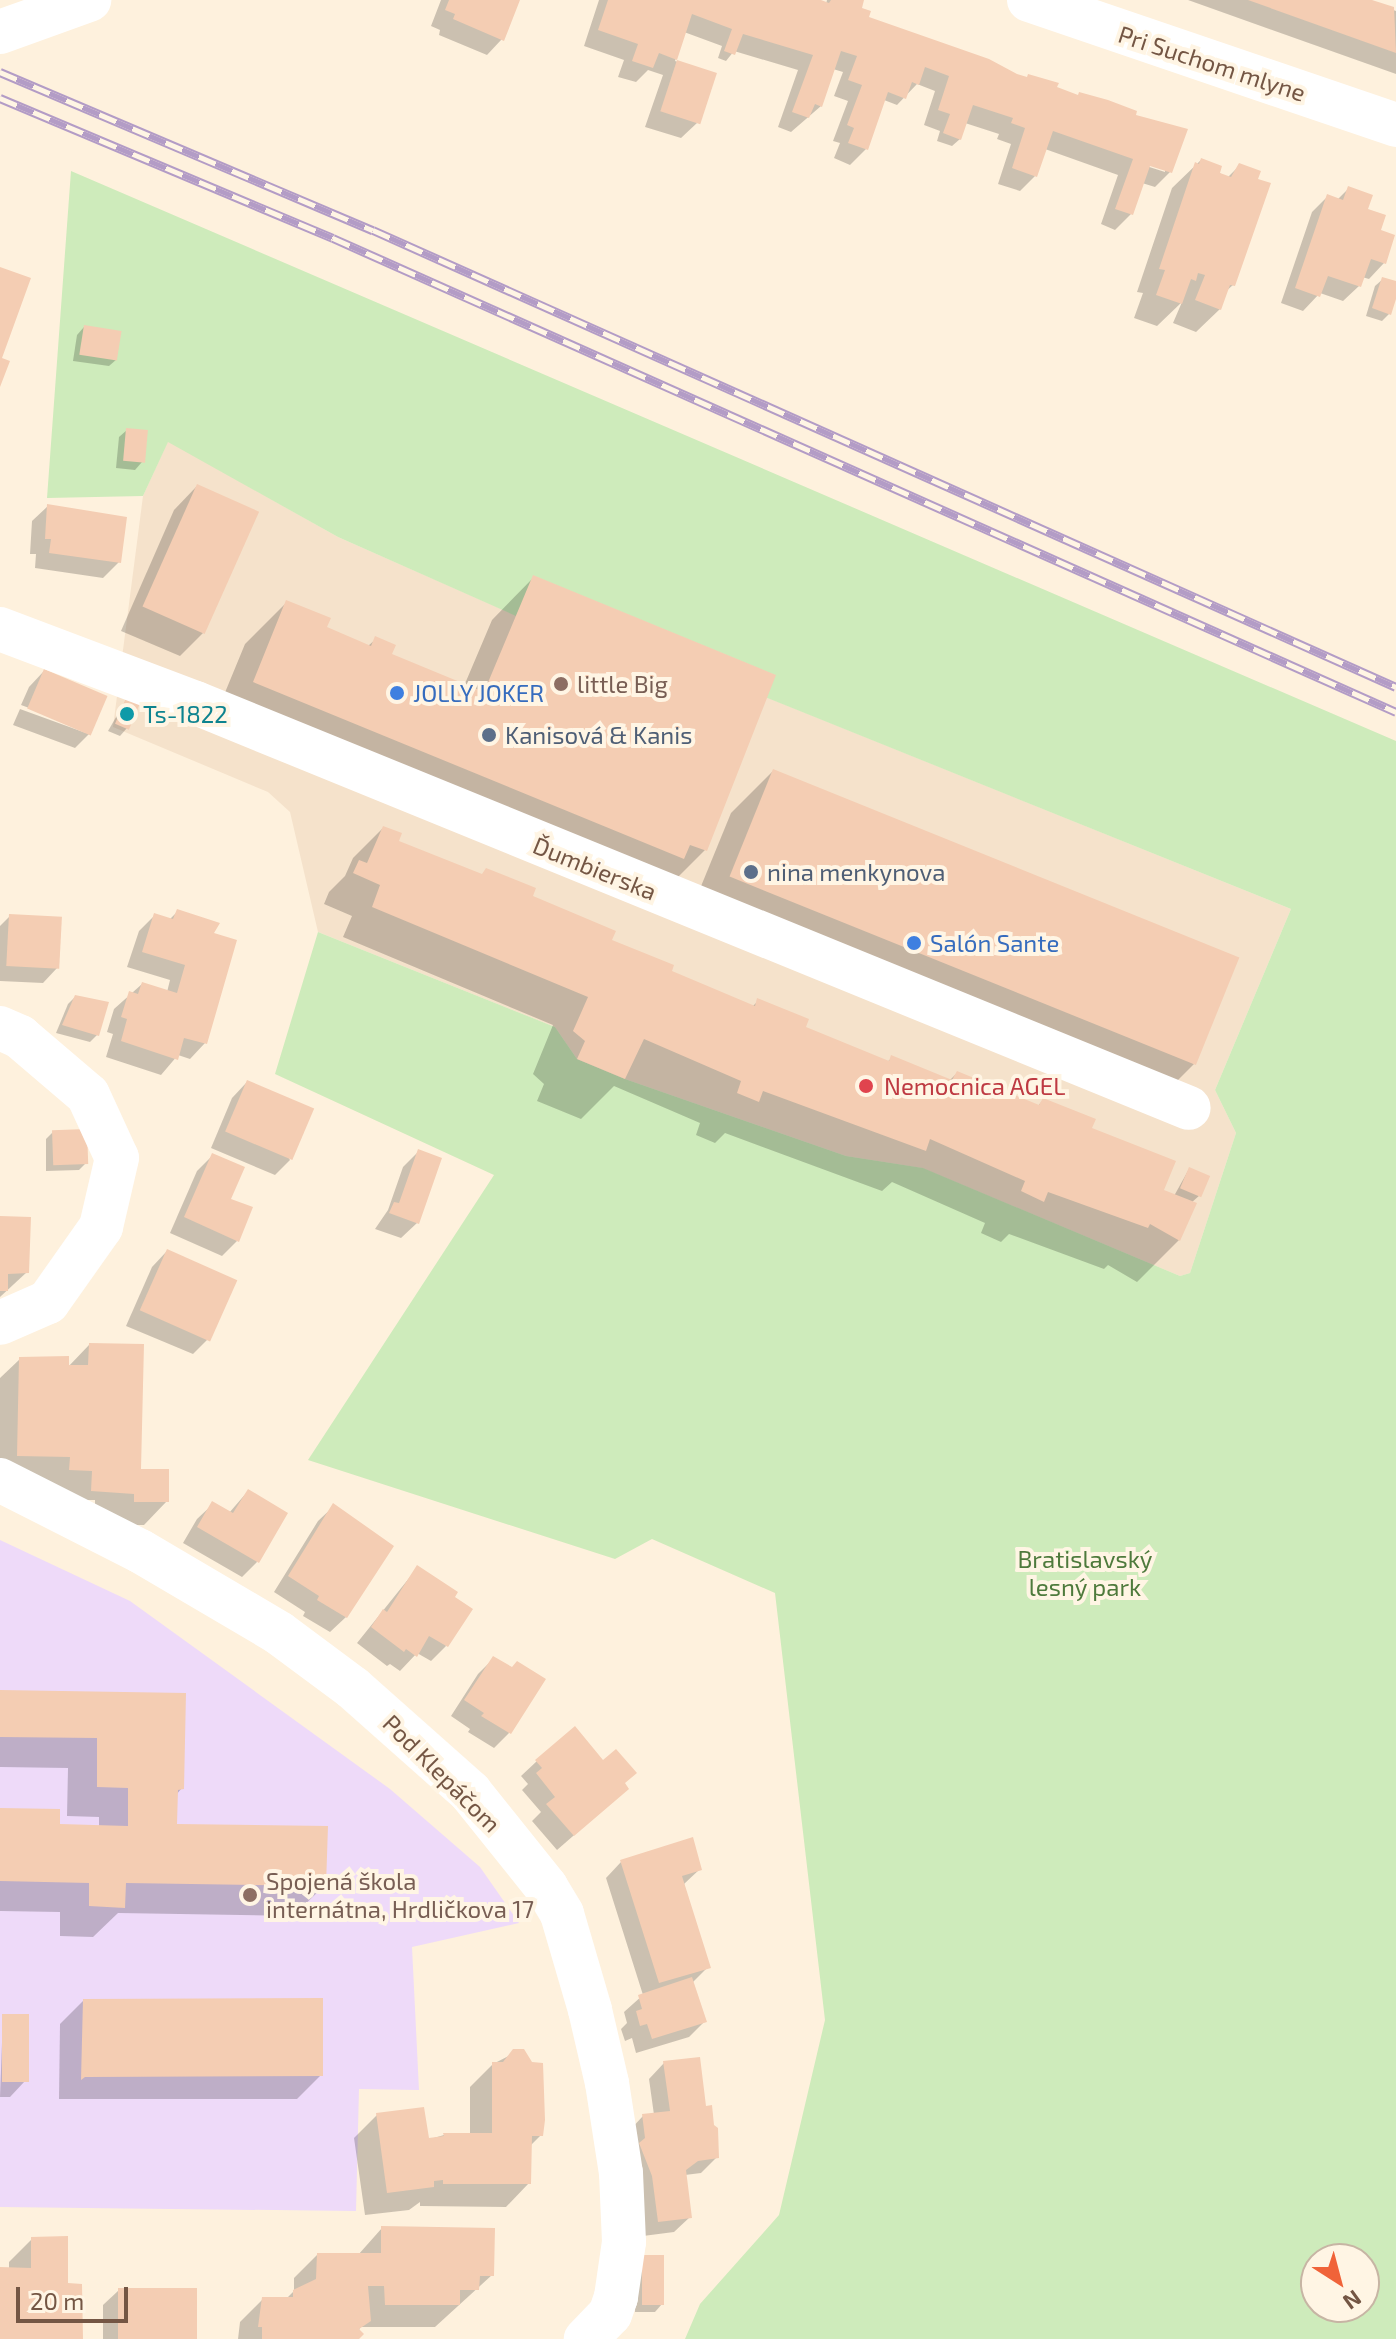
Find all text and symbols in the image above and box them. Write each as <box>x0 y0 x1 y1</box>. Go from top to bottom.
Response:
street label: Pri Suchom mlyne <box>1115 19 1309 107</box>
place label: little Big <box>577 670 668 698</box>
marker: little Big <box>552 675 570 693</box>
place label: JOLLY JOKER <box>413 679 545 707</box>
marker: JOLLY JOKER <box>388 684 406 702</box>
place label: Ts-1822 <box>143 700 228 728</box>
marker: Ts-1822 <box>118 705 136 723</box>
place label: Kanisová & Kanis <box>505 721 692 749</box>
marker: Kanisová & Kanis <box>480 726 498 744</box>
street label: Ďumbierska <box>529 830 661 906</box>
place label: nina menkynova <box>767 858 945 886</box>
marker: nina menkynova <box>742 863 760 881</box>
place label: Salón Sante <box>930 929 1059 957</box>
marker: Salón Sante <box>905 934 923 952</box>
place label: Nemocnica AGEL <box>884 1072 1066 1100</box>
marker: Nemocnica AGEL <box>855 1075 877 1097</box>
park label: Bratislavský lesný park <box>1017 1545 1153 1601</box>
street label: Pod Klepáčom <box>377 1708 507 1838</box>
place label: Spojená škola internátna, Hrdličkova 17 <box>266 1867 534 1923</box>
marker: Spojená škola internátna, Hrdličkova 17 <box>241 1886 259 1904</box>
north arrow <box>1300 2243 1380 2323</box>
scale bar <box>20 2271 132 2321</box>
text: 20 m <box>30 2286 84 2315</box>
text: N <box>1339 2286 1367 2316</box>

